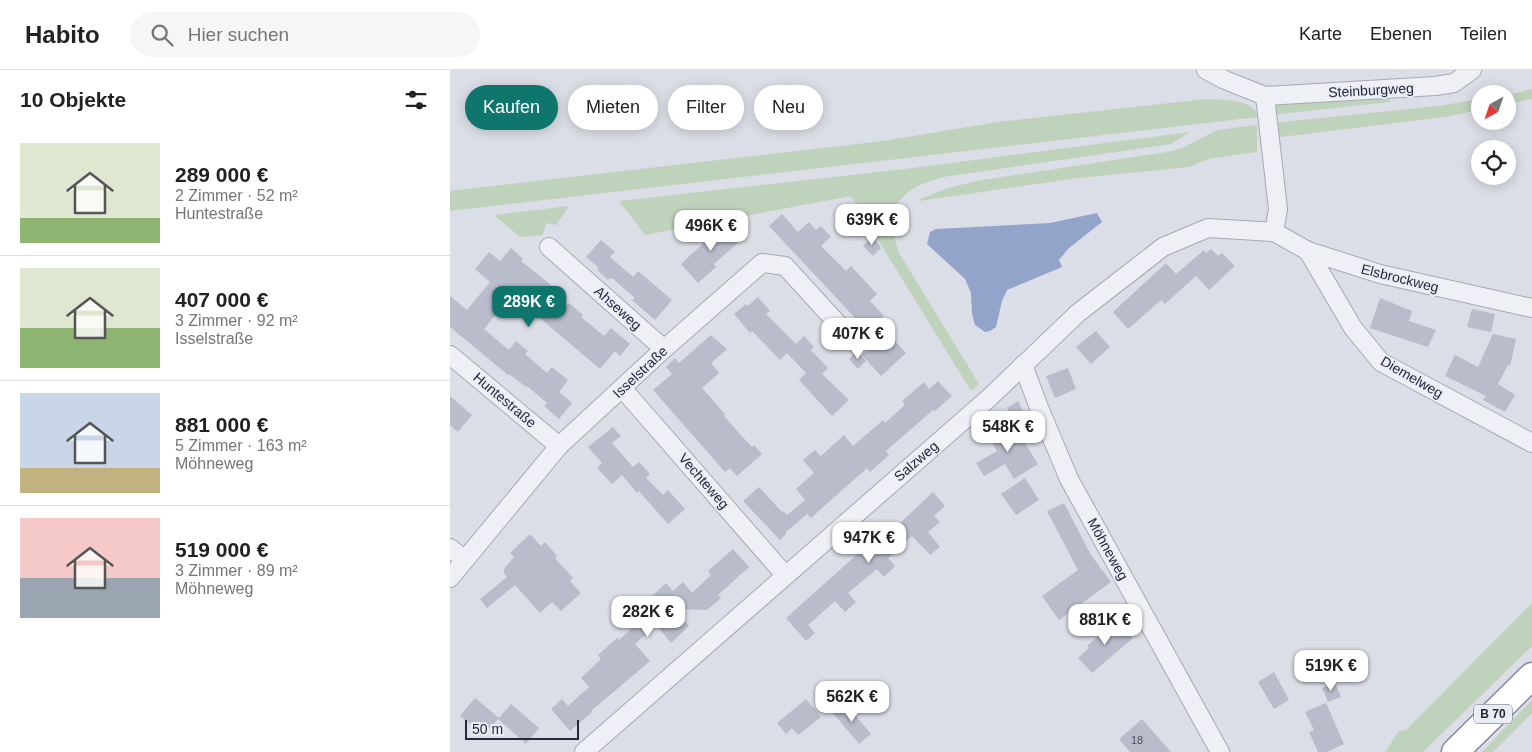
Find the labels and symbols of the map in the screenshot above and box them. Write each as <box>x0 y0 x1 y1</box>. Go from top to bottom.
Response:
street label: Steinburgweg <box>1328 80 1414 100</box>
north arrow <box>1471 85 1516 130</box>
pin: 639K € <box>831 204 913 246</box>
pin: 496K € <box>670 210 752 252</box>
street label: Elsbrockweg <box>1360 261 1440 295</box>
street label: Ahseweg <box>591 283 645 333</box>
pin: 289K € <box>488 286 570 328</box>
pin: 407K € <box>817 318 899 360</box>
street label: Isselstraße <box>610 343 671 401</box>
street label: Diemelweg <box>1378 353 1446 401</box>
street label: Huntestraße <box>470 369 540 431</box>
pin: 548K € <box>967 410 1049 453</box>
street label: Salzweg <box>891 438 941 484</box>
street label: Vechteweg <box>675 450 733 512</box>
street label: Möhneweg <box>1084 515 1132 583</box>
pin: 947K € <box>828 522 910 564</box>
pin: 282K € <box>607 596 689 638</box>
pin: 881K € <box>1064 604 1146 646</box>
pin: 519K € <box>1290 650 1372 692</box>
pin: 562K € <box>811 680 893 723</box>
road number: B 70 <box>1474 704 1512 724</box>
scale bar <box>465 717 579 740</box>
house number: 18 <box>1131 734 1143 746</box>

